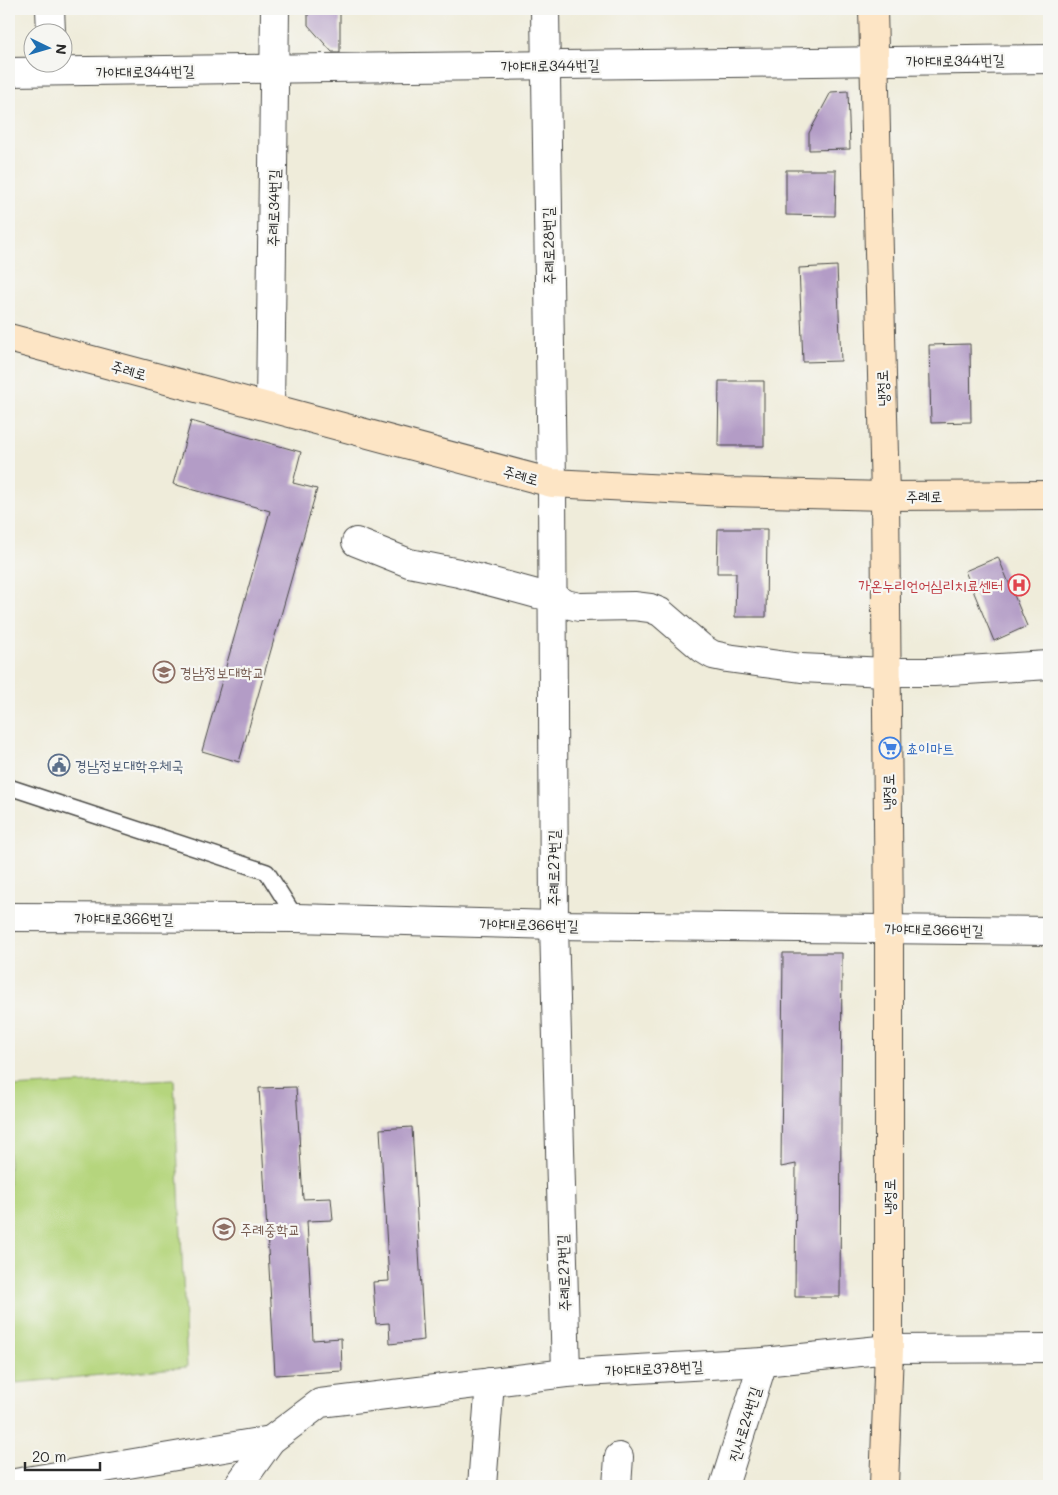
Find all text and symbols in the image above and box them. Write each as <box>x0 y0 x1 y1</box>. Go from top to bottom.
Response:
north arrow <box>22 22 72 72</box>
text: N <box>52 43 71 55</box>
street label: 가야대로344번길 <box>905 49 1005 71</box>
street label: 가야대로344번길 <box>500 54 600 76</box>
street label: 가야대로344번길 <box>95 60 195 82</box>
street label: 주례로34번길 <box>262 169 284 247</box>
street label: 주례로28번길 <box>537 207 559 285</box>
street label: 주례로 <box>109 356 149 384</box>
street label: 냉정로 <box>871 370 893 406</box>
street label: 주례로 <box>501 461 541 489</box>
street label: 주례로 <box>906 486 942 506</box>
hospital icon: 가온누리언어심리치료센터 <box>1007 573 1031 597</box>
place label: 가온누리언어심리치료센터 <box>858 575 1003 595</box>
school or university icon: 경남정보대학교 <box>152 660 176 684</box>
place label: 경남정보대학교 <box>180 662 265 682</box>
supermarket icon: 쵸이마트 <box>878 736 902 760</box>
place label: 쵸이마트 <box>906 738 954 758</box>
public building icon: 경남정보대학우체국 <box>47 753 71 777</box>
place label: 경남정보대학우체국 <box>75 755 184 775</box>
street label: 냉정로 <box>878 774 898 810</box>
street label: 주례로27번길 <box>543 829 563 907</box>
street label: 가야대로366번길 <box>74 908 174 928</box>
street label: 가야대로366번길 <box>479 913 579 935</box>
street label: 가야대로366번길 <box>884 918 984 940</box>
street label: 냉정로 <box>879 1179 899 1215</box>
school or university icon: 주례중학교 <box>212 1217 236 1241</box>
place label: 주례중학교 <box>240 1219 300 1239</box>
street label: 주례로27번길 <box>552 1234 574 1312</box>
street label: 가야대로378번길 <box>604 1355 704 1381</box>
street label: 진사로24번길 <box>723 1384 765 1464</box>
scale bar <box>25 1440 100 1472</box>
text: 20 m <box>32 1446 66 1466</box>

